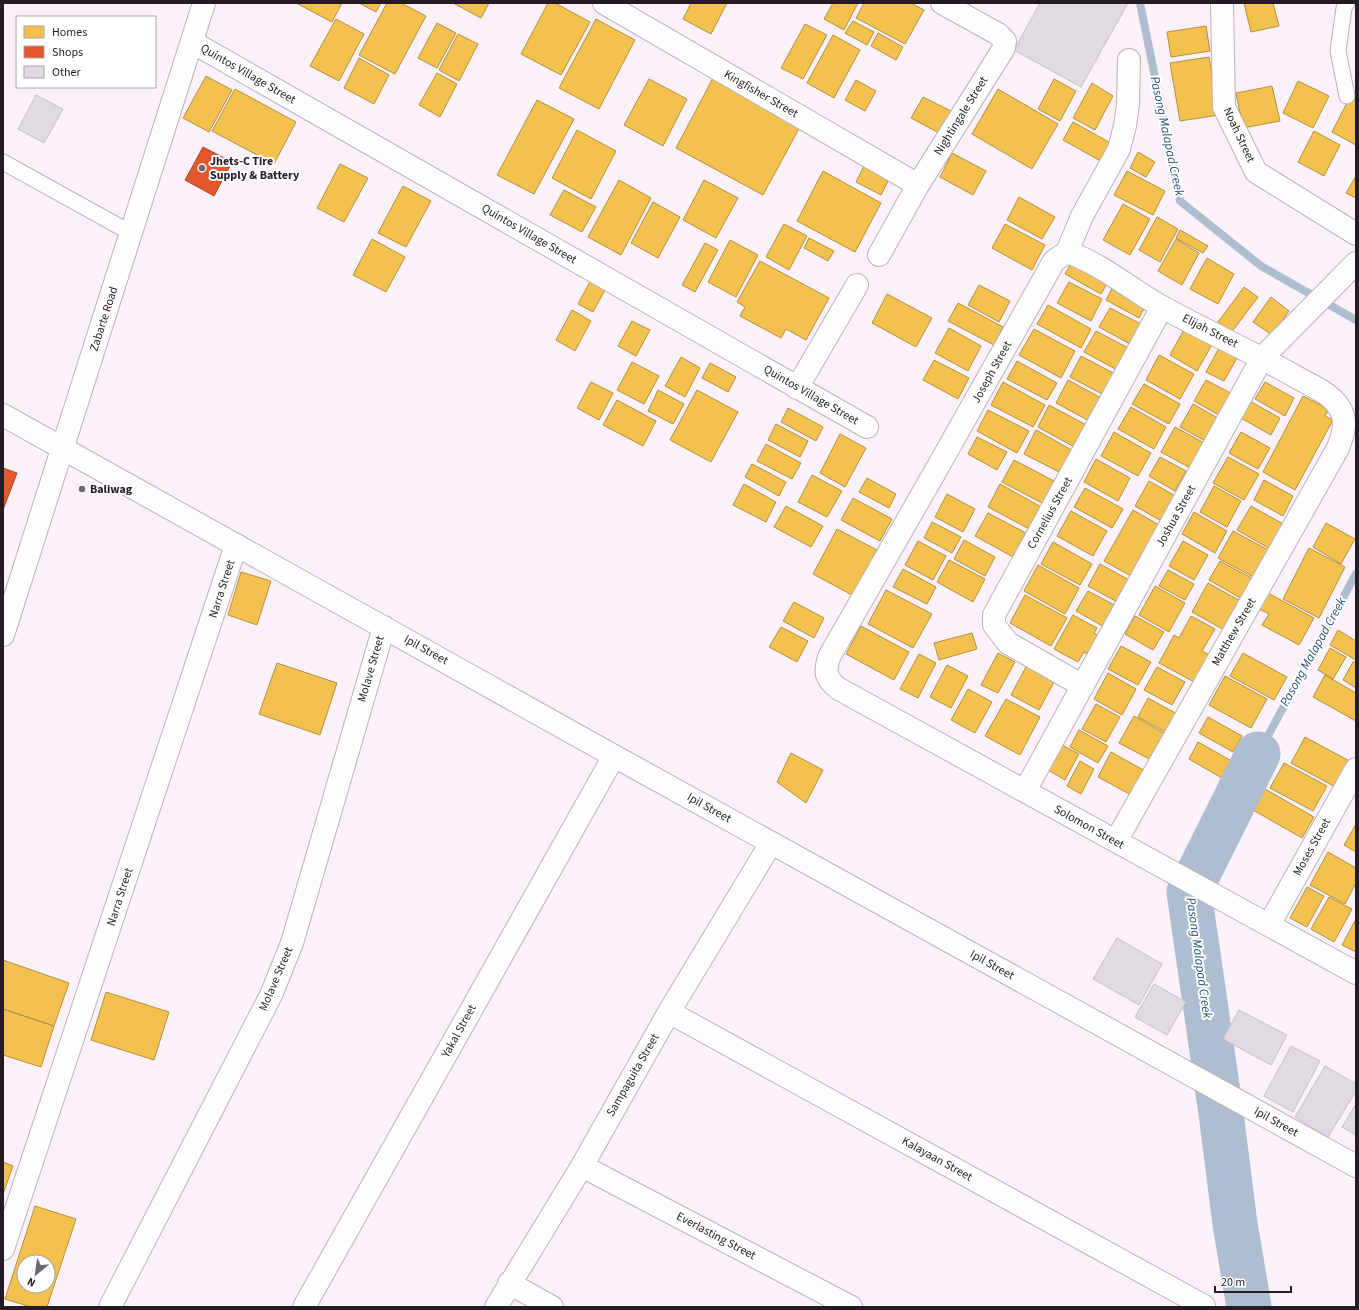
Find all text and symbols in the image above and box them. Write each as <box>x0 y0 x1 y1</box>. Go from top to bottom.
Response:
legend <box>16 16 156 88</box>
text: Homes <box>52 24 87 41</box>
street label: Quintos Village Street <box>197 40 299 108</box>
text: Shops <box>52 44 83 61</box>
text: Other <box>52 64 82 81</box>
street label: Kingfisher Street <box>721 66 801 122</box>
street label: Nightingale Street <box>930 73 992 159</box>
water label: Pasong Malapad Creek <box>1146 74 1189 198</box>
street label: Noah Street <box>1219 105 1259 165</box>
place label: Jhets-C Tire Supply & Battery <box>210 153 300 184</box>
marker: Jhets-C Tire Supply & Battery <box>197 163 207 173</box>
street label: Quintos Village Street <box>478 200 580 268</box>
street label: Zabarte Road <box>86 285 122 353</box>
street label: Elijah Street <box>1179 310 1241 352</box>
street label: Joseph Street <box>968 338 1016 406</box>
street label: Quintos Village Street <box>760 361 862 429</box>
street label: Cornelius Street <box>1023 474 1077 552</box>
place label: Baliwag <box>90 481 133 498</box>
street label: Joshua Street <box>1152 482 1200 550</box>
marker: Baliwag <box>77 484 87 494</box>
street label: Narra Street <box>205 558 239 620</box>
water label: Pasong Malapad Creek <box>1276 594 1351 710</box>
street label: Matthew Street <box>1208 595 1260 669</box>
street label: Ipil Street <box>401 631 451 669</box>
street label: Molave Street <box>353 634 389 704</box>
street label: Ipil Street <box>684 789 734 827</box>
street label: Solomon Street <box>1051 801 1127 853</box>
street label: Moses Street <box>1289 815 1335 879</box>
street label: Narra Street <box>103 866 137 928</box>
water label: Pasong Malapad Creek <box>1182 896 1217 1020</box>
street label: Molave Street <box>255 944 297 1014</box>
street label: Ipil Street <box>967 946 1017 984</box>
street label: Yakal Street <box>437 1001 481 1062</box>
street label: Sampaguita Street <box>602 1031 664 1119</box>
street label: Ipil Street <box>1251 1103 1301 1141</box>
street label: Kalayaan Street <box>899 1133 975 1185</box>
street label: Everlasting Street <box>673 1208 759 1264</box>
north arrow <box>16 1254 56 1294</box>
scale bar <box>1215 1268 1291 1294</box>
text: N <box>25 1274 38 1291</box>
text: 20 m <box>1221 1274 1245 1291</box>

